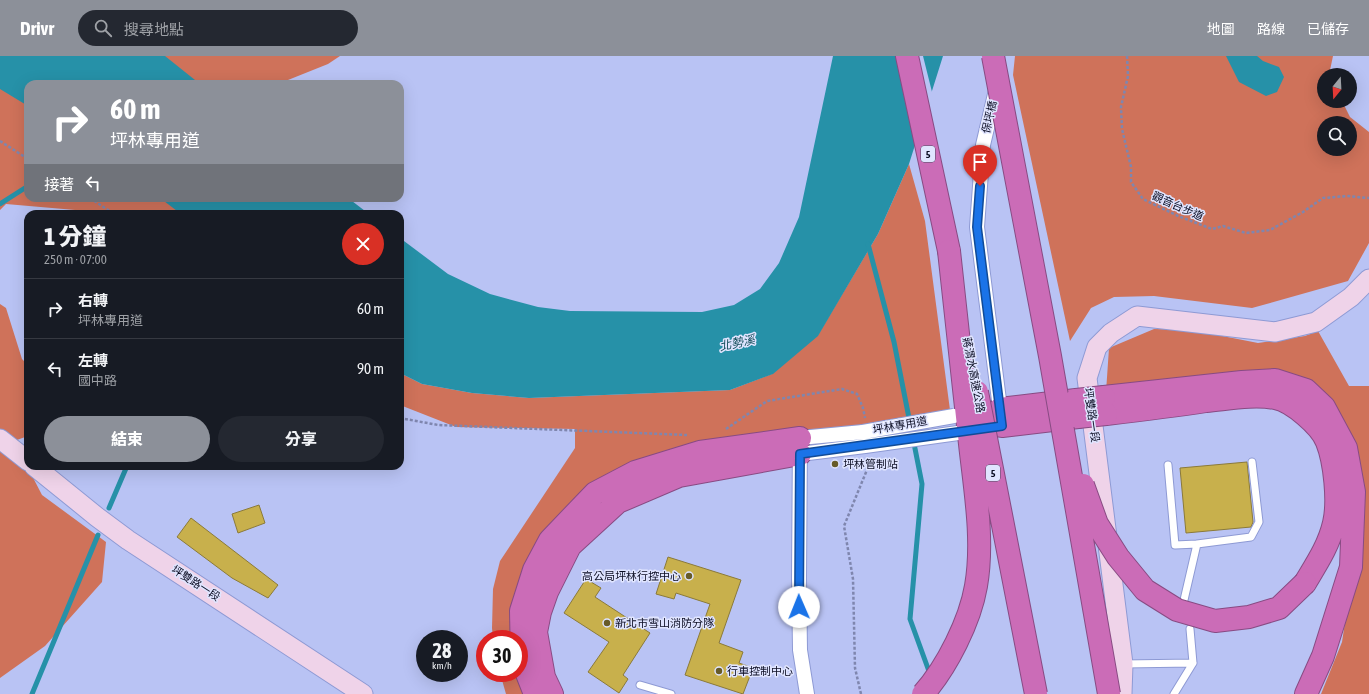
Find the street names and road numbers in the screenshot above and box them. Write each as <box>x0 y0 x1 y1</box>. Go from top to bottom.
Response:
street label: 保坪橋 <box>979 100 999 134</box>
road number: 5 <box>921 146 935 162</box>
street label: 觀音台步道 <box>1150 189 1206 223</box>
street label: 蔣渭水高速公路 <box>961 336 987 414</box>
street label: 坪雙路一段 <box>1082 387 1102 443</box>
street label: 坪林專用道 <box>872 414 928 436</box>
road number: 5 <box>986 465 1000 481</box>
street label: 坪雙路一段 <box>170 563 222 603</box>

